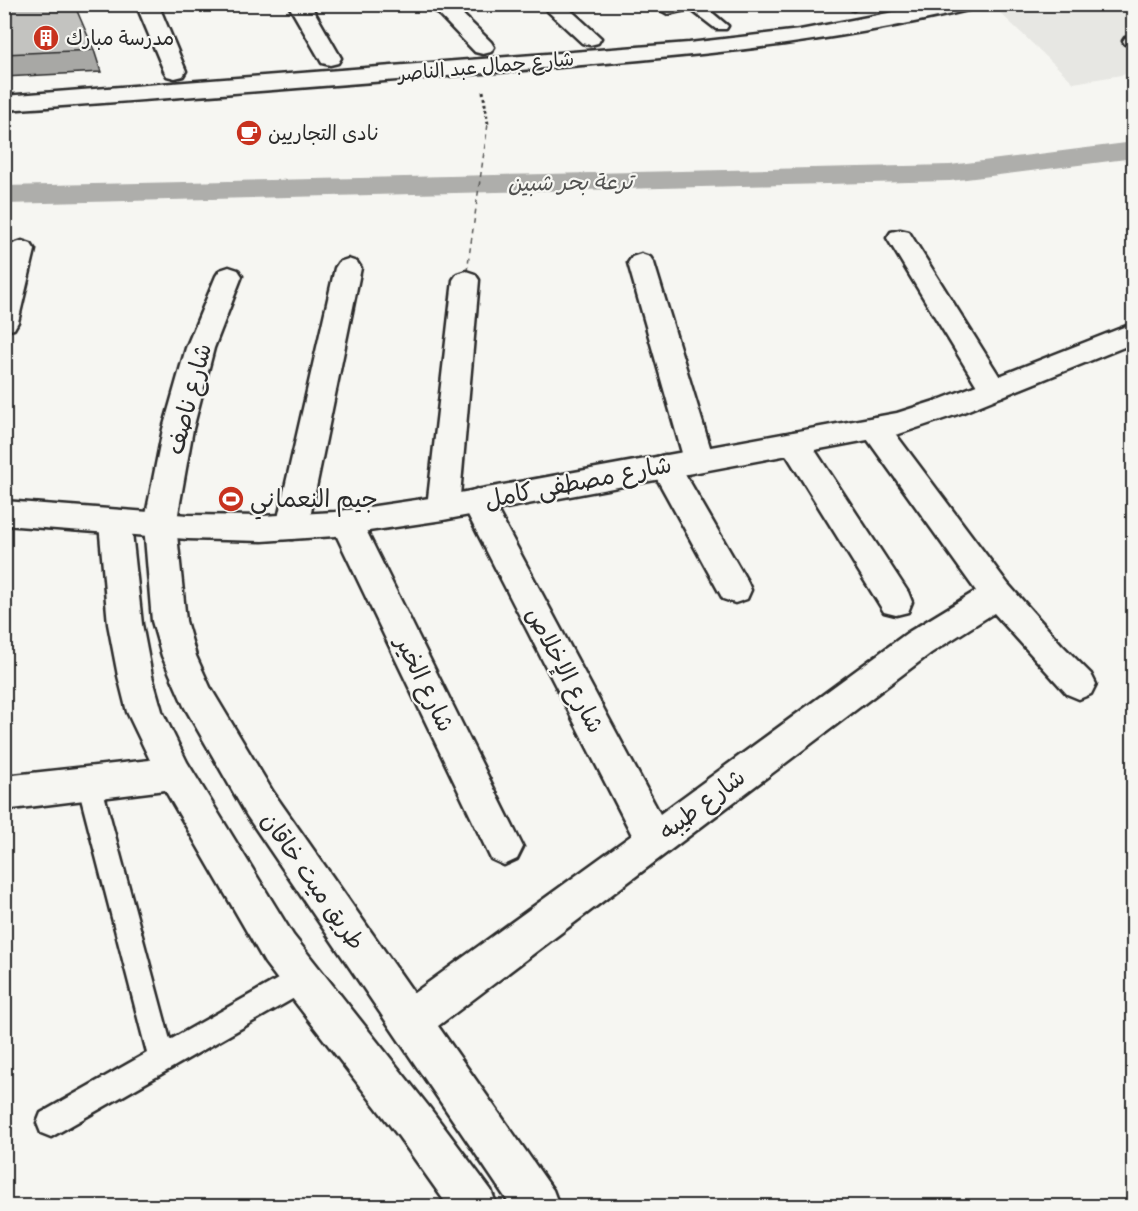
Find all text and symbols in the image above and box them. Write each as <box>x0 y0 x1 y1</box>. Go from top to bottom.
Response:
building icon: مدرسة مبارك <box>31 23 61 53</box>
place label: مدرسة مبارك <box>66 26 174 55</box>
street label: شارع جمال عبد الناصر <box>395 46 576 91</box>
cafe icon: نادى التجاريين <box>234 118 264 148</box>
place label: نادى التجاريين <box>268 121 380 150</box>
water label: ترعة بحر شبين <box>507 168 636 202</box>
street label: شارع ناصف <box>160 340 223 459</box>
street label: شارع مصطفى كامل <box>482 449 675 520</box>
sports icon: جيم النعماني <box>216 484 246 514</box>
place label: جيم النعماني <box>250 484 378 520</box>
street label: شارع الإخلاص <box>515 602 611 740</box>
street label: شارع الخير <box>384 629 461 739</box>
street label: شارع طيبه <box>653 762 754 850</box>
street label: طريق ميت خاقان <box>250 806 372 959</box>

